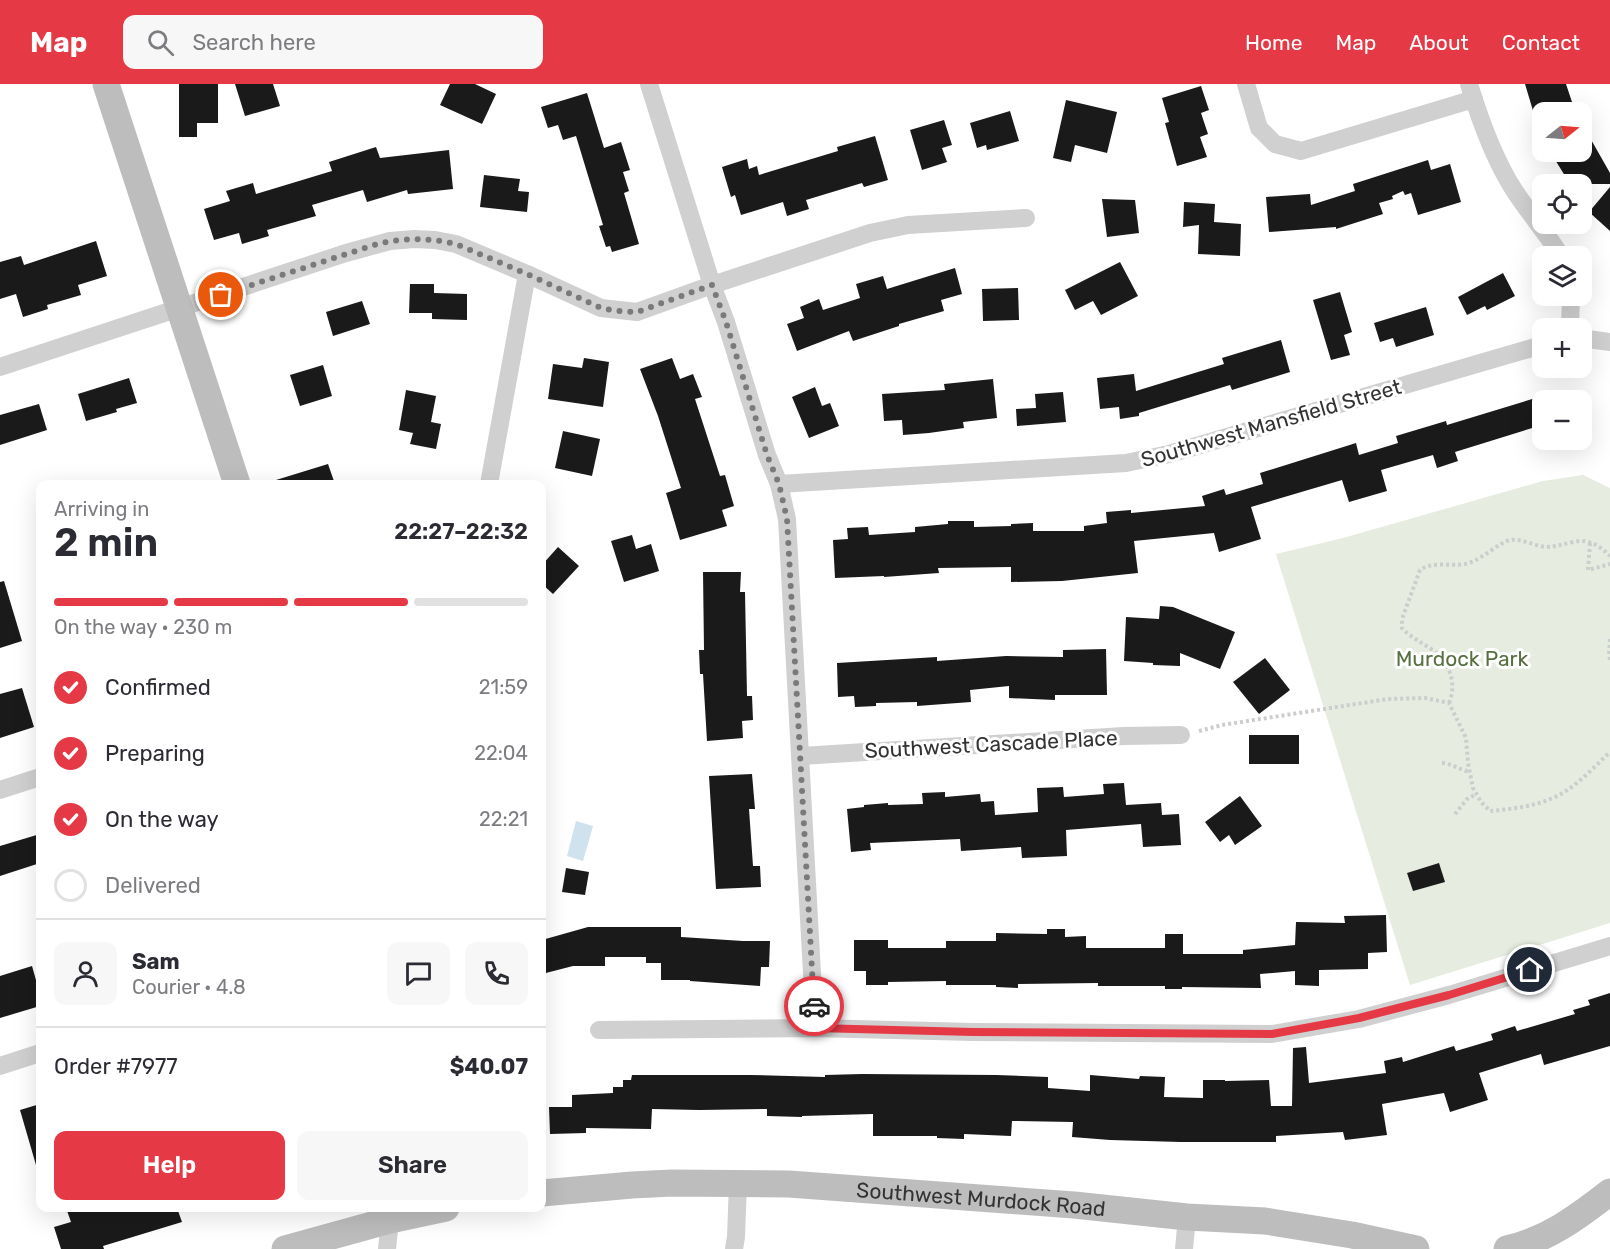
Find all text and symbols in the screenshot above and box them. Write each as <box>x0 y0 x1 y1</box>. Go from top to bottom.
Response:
search box <box>123 15 543 69</box>
text: Map <box>30 26 87 59</box>
icon: search <box>144 26 177 59</box>
text: Search here <box>192 29 316 56</box>
text: Home <box>1245 30 1302 55</box>
text: Map <box>1335 30 1376 55</box>
text: About <box>1409 30 1469 55</box>
text: Contact <box>1502 30 1580 55</box>
north arrow <box>1532 102 1592 162</box>
map controls <box>1532 102 1592 450</box>
button: locate <box>1532 174 1592 234</box>
button: layers <box>1532 246 1592 306</box>
pin <box>195 269 246 320</box>
icon: bag <box>204 278 237 311</box>
button: + <box>1532 318 1592 378</box>
street label: Southwest Mansfield Street <box>1138 374 1404 472</box>
button: − <box>1532 390 1592 450</box>
text: Arriving in <box>54 497 149 521</box>
text: 22:27–22:32 <box>394 518 528 545</box>
text: 2 min <box>54 520 158 566</box>
text: On the way · 230 m <box>54 615 232 639</box>
park label: Murdock Park <box>1396 646 1528 671</box>
icon: check <box>54 671 87 704</box>
text: Confirmed <box>105 674 211 701</box>
text: 21:59 <box>479 675 528 699</box>
street label: Southwest Cascade Place <box>864 725 1118 763</box>
icon: check <box>54 737 87 770</box>
text: Preparing <box>105 740 205 767</box>
text: 22:04 <box>474 741 528 765</box>
icon: check <box>54 803 87 836</box>
text: On the way <box>105 806 219 833</box>
text: 22:21 <box>479 807 528 831</box>
text: Delivered <box>105 872 201 899</box>
button: person <box>54 942 117 1005</box>
button: chat <box>387 942 450 1005</box>
button: phone <box>465 942 528 1005</box>
pin <box>1504 944 1555 995</box>
text: Sam <box>132 948 180 975</box>
icon: home <box>1513 953 1546 986</box>
text: Courier · 4.8 <box>132 975 246 999</box>
courier <box>784 976 844 1036</box>
icon: car <box>798 990 831 1023</box>
text: Order #7977 <box>54 1053 178 1080</box>
text: $40.07 <box>450 1053 528 1080</box>
button: Help <box>54 1131 285 1200</box>
button: Share <box>297 1131 528 1200</box>
street label: Southwest Murdock Road <box>856 1177 1107 1221</box>

